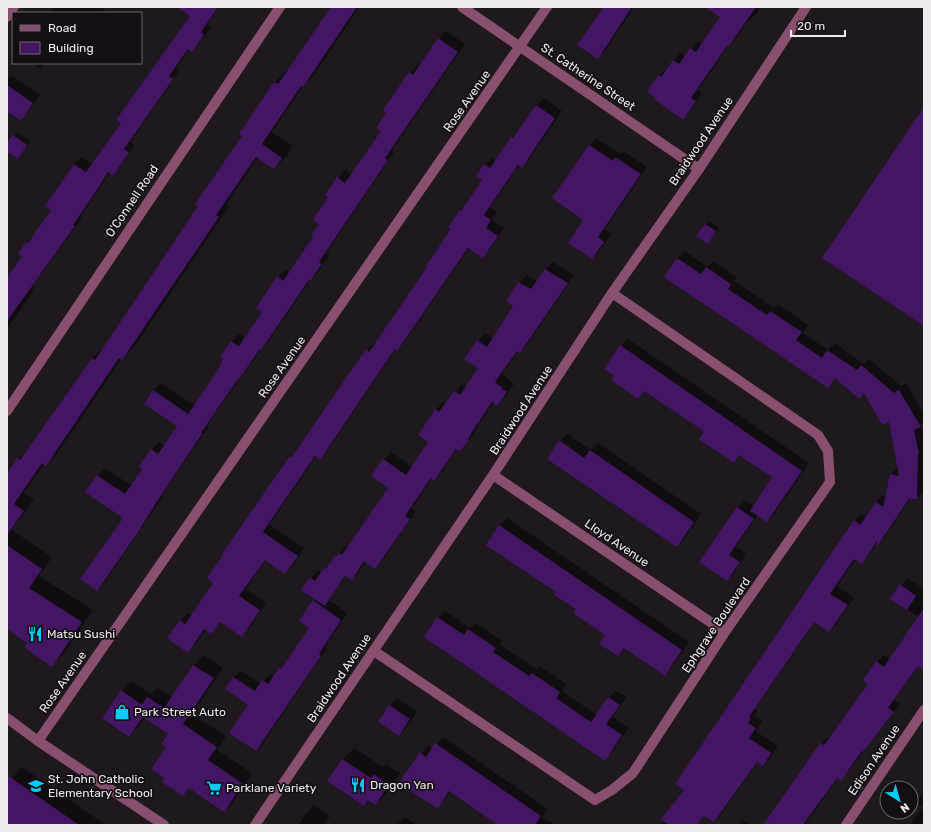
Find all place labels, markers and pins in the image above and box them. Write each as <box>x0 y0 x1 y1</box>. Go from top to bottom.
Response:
restaurant icon: Matsu Sushi <box>26 625 44 643</box>
place label: Matsu Sushi <box>47 627 115 641</box>
shop icon: Park Street Auto <box>113 703 131 721</box>
place label: Park Street Auto <box>134 705 226 719</box>
place label: St. John Catholic Elementary School <box>48 772 153 800</box>
restaurant icon: Dragon Yan <box>349 776 367 794</box>
school or university icon: St. John Catholic Elementary School <box>27 777 45 795</box>
place label: Dragon Yan <box>370 778 434 792</box>
supermarket icon: Parklane Variety <box>205 779 223 797</box>
place label: Parklane Variety <box>226 781 317 795</box>

